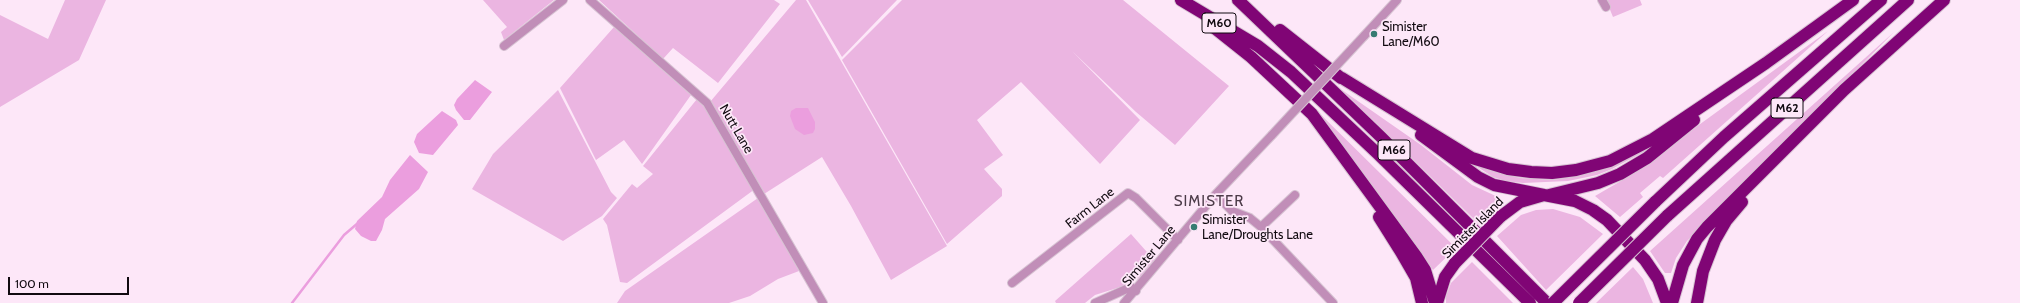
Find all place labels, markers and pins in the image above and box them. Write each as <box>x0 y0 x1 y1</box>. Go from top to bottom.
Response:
place label: Simister Lane/M60 <box>1382 19 1440 50</box>
marker: Simister Lane/M60 <box>1369 29 1379 39</box>
place label: Simister Lane/Droughts Lane <box>1202 212 1313 243</box>
marker: Simister Lane/Droughts Lane <box>1189 222 1199 232</box>

